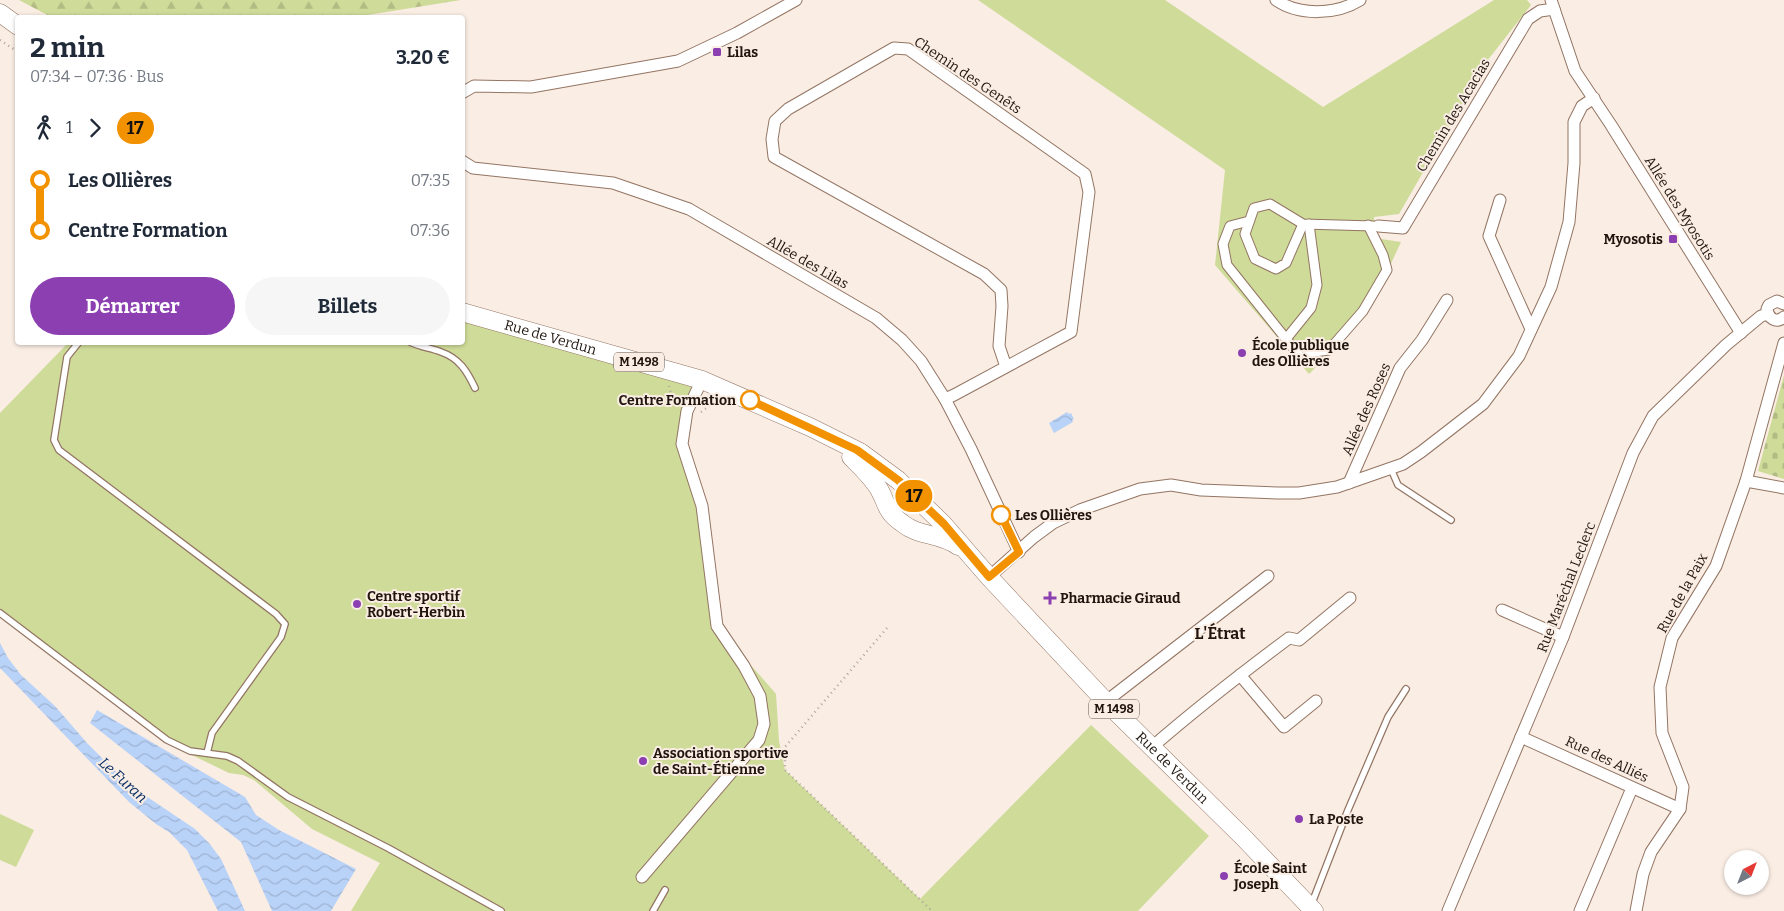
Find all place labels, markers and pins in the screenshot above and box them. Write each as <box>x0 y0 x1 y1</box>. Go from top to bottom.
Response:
place label: Lilas <box>727 44 758 61</box>
marker: Lilas <box>711 46 723 58</box>
place label: Myosotis <box>1604 231 1663 248</box>
marker: Myosotis <box>1667 233 1679 245</box>
place label: École publique des Ollières <box>1252 336 1349 370</box>
marker: École publique des Ollières <box>1236 347 1248 359</box>
marker: Centre Formation <box>740 390 760 410</box>
place label: Centre Formation <box>619 392 736 409</box>
marker: Les Ollières <box>991 505 1011 525</box>
place label: Les Ollières <box>1015 507 1092 524</box>
place label: Centre sportif Robert-Herbin <box>367 588 465 621</box>
place label: Pharmacie Giraud <box>1060 590 1181 607</box>
marker: Pharmacie Giraud <box>1044 592 1056 604</box>
marker: Centre sportif Robert-Herbin <box>351 598 363 610</box>
place label: Association sportive de Saint-Étienne <box>653 745 789 778</box>
marker: Association sportive de Saint-Étienne <box>637 755 649 767</box>
place label: La Poste <box>1309 811 1364 828</box>
marker: La Poste <box>1293 813 1305 825</box>
place label: École Saint Joseph <box>1233 859 1307 893</box>
marker: École Saint Joseph <box>1218 870 1230 882</box>

